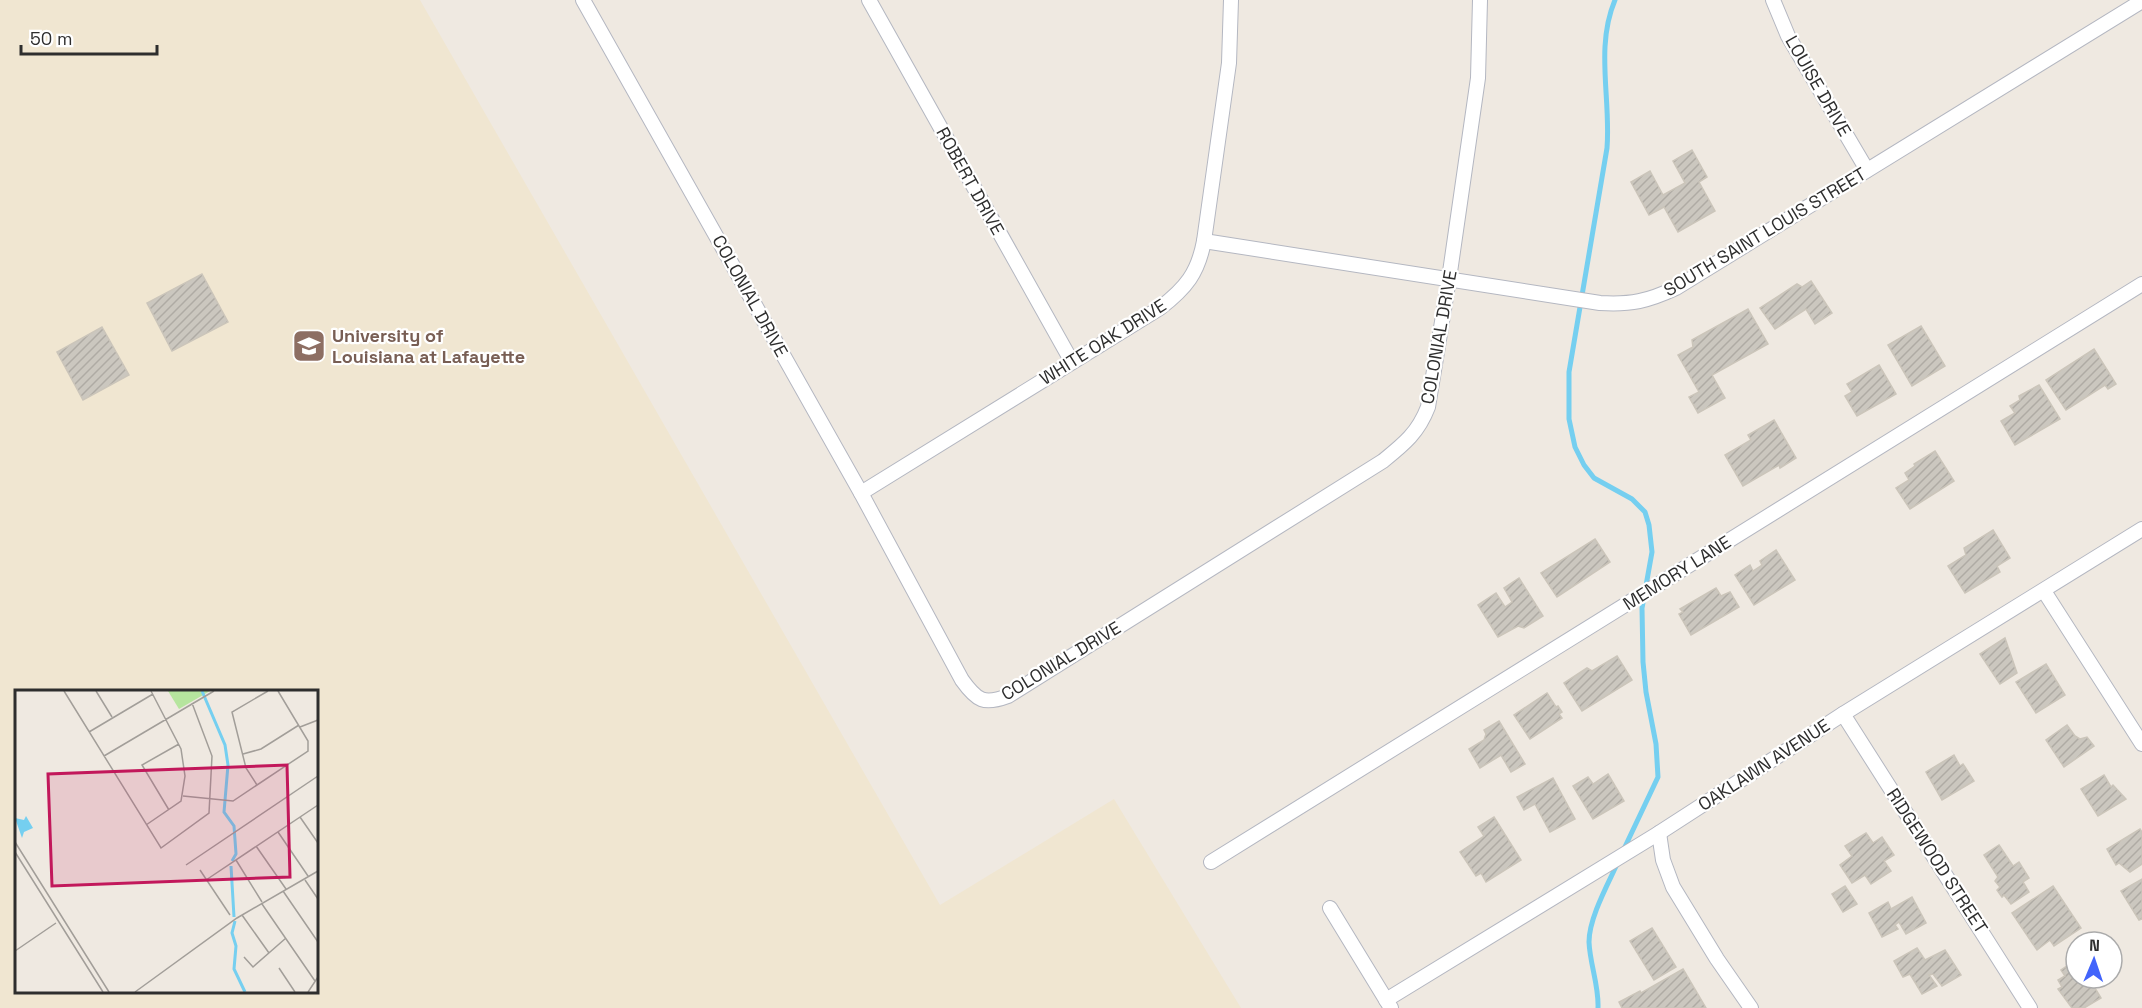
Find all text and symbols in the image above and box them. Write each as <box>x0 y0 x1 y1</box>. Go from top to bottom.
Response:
scale bar <box>21 18 158 56</box>
text: 50 m <box>30 27 72 50</box>
street label: LOUISE DRIVE <box>1780 31 1857 140</box>
street label: ROBERT DRIVE <box>931 123 1010 239</box>
street label: SOUTH SAINT LOUIS STREET <box>1659 162 1871 301</box>
street label: COLONIAL DRIVE <box>707 231 793 361</box>
street label: COLONIAL DRIVE <box>1415 268 1462 406</box>
street label: WHITE OAK DRIVE <box>1035 293 1170 390</box>
place label: University of Louisiana at Lafayette <box>332 324 525 368</box>
school or university icon: University of Louisiana at Lafayette <box>291 328 327 364</box>
street label: MEMORY LANE <box>1618 530 1735 615</box>
street label: COLONIAL DRIVE <box>997 616 1125 705</box>
inset map <box>15 690 318 993</box>
street label: OAKLAWN AVENUE <box>1693 713 1834 816</box>
street label: RIDGEWOOD STREET <box>1882 784 1993 938</box>
north arrow <box>2064 930 2124 990</box>
text: N <box>2089 935 2100 956</box>

